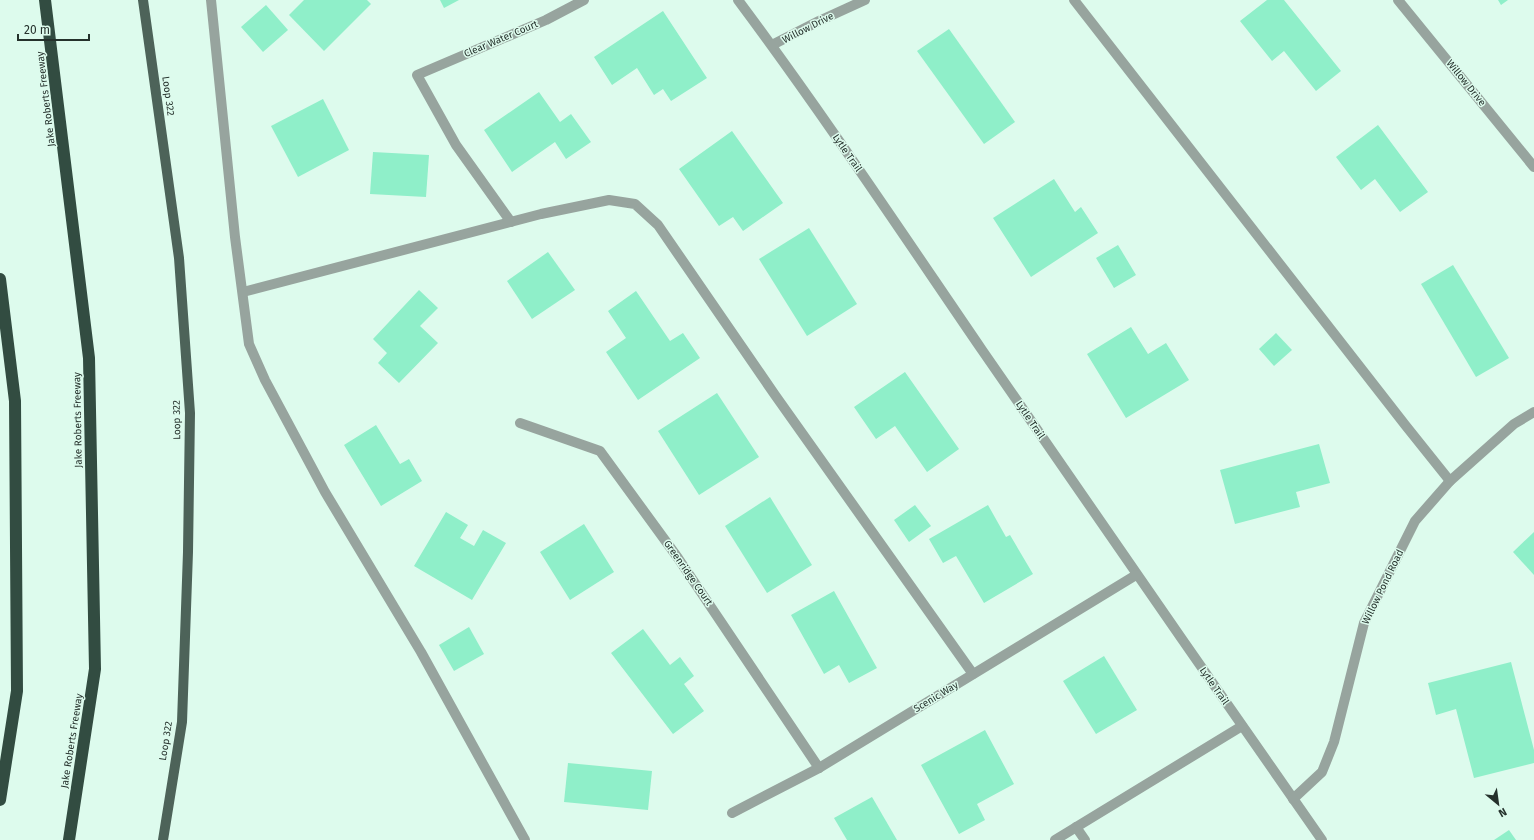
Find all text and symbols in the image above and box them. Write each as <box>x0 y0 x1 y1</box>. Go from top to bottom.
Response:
street label: Willow Drive <box>780 10 836 46</box>
scale bar <box>18 16 89 42</box>
street label: Clear Water Court <box>462 18 540 60</box>
text: 20 m <box>24 23 50 37</box>
street label: Jake Roberts Freeway <box>34 51 58 147</box>
street label: Willow Drive <box>1444 57 1488 109</box>
street label: Loop 322 <box>159 75 177 117</box>
street label: Lytle Trail <box>830 132 864 174</box>
street label: Jake Roberts Freeway <box>71 372 85 468</box>
street label: Lytle Trail <box>1013 399 1047 441</box>
street label: Loop 322 <box>171 400 183 440</box>
street label: Greenridge Court <box>661 538 715 608</box>
street label: Willow Pond Road <box>1360 548 1406 626</box>
street label: Lytle Trail <box>1197 665 1231 707</box>
street label: Scenic Way <box>912 679 960 715</box>
street label: Jake Roberts Freeway <box>59 693 85 789</box>
street label: Loop 322 <box>157 720 175 762</box>
north arrow <box>1478 784 1518 824</box>
text: N <box>1496 805 1509 820</box>

